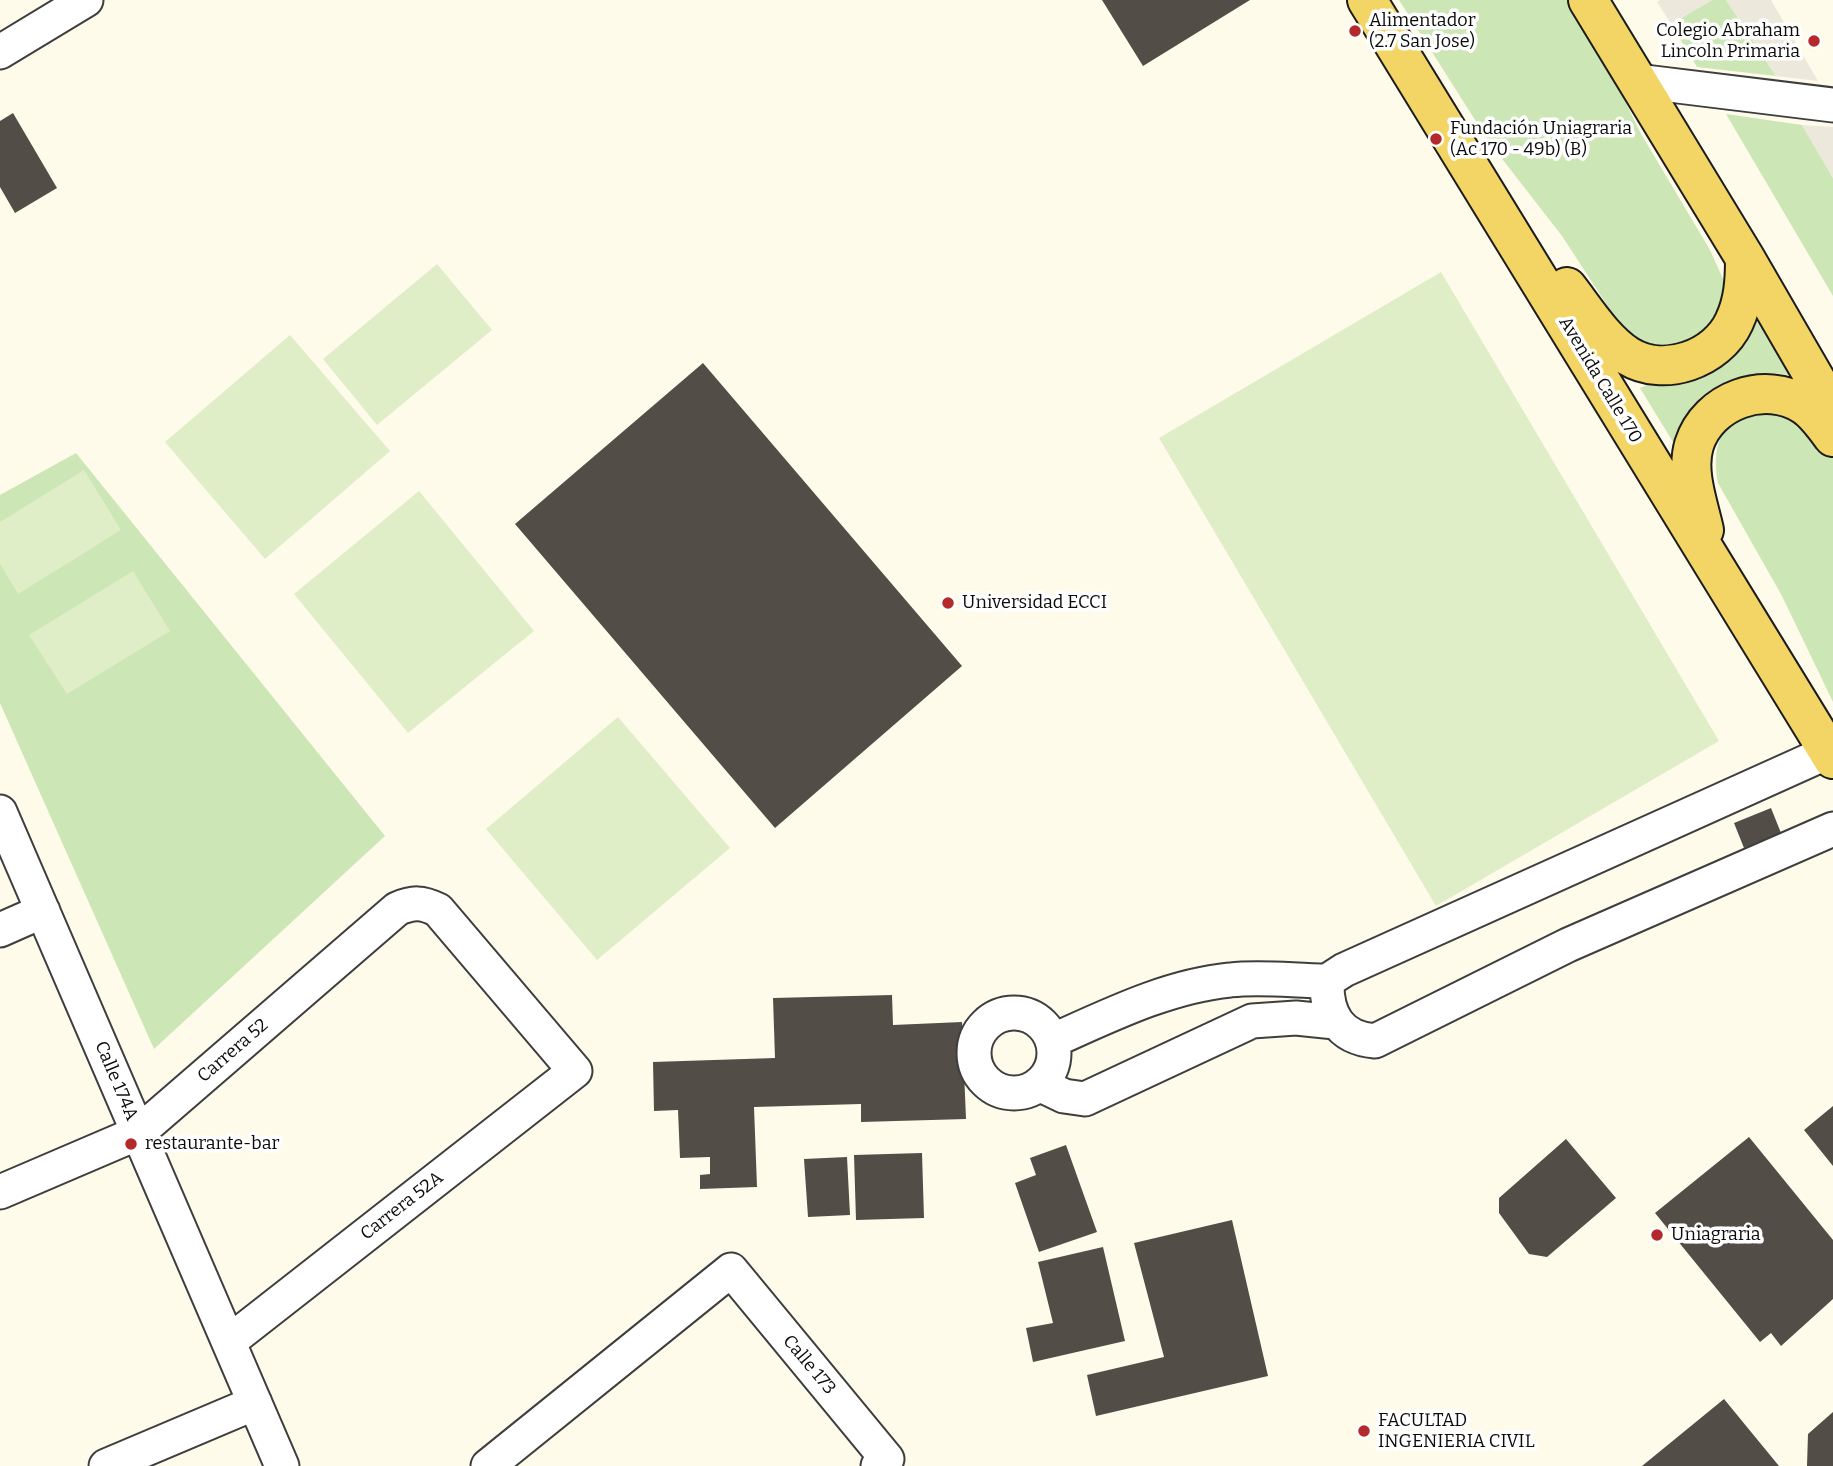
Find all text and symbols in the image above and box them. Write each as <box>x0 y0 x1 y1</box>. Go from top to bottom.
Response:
place label: Alimentador (2.7 San Jose) <box>1369 10 1476 52</box>
place label: Colegio Abraham Lincoln Primaria <box>1656 20 1800 62</box>
marker: Alimentador (2.7 San Jose) <box>1347 23 1363 39</box>
marker: Colegio Abraham Lincoln Primaria <box>1806 33 1822 49</box>
place label: Fundación Uniagraria (Ac 170 - 49b) (B) <box>1450 118 1632 160</box>
marker: Fundación Uniagraria (Ac 170 - 49b) (B) <box>1428 131 1444 147</box>
street label: Avenida Calle 170 <box>1554 313 1646 447</box>
place label: Universidad ECCI <box>962 592 1107 614</box>
marker: Universidad ECCI <box>940 595 956 611</box>
street label: Carrera 52 <box>193 1015 273 1087</box>
street label: Calle 174A <box>90 1038 142 1124</box>
place label: restaurante-bar <box>145 1133 280 1155</box>
marker: restaurante-bar <box>123 1136 139 1152</box>
street label: Carrera 52A <box>356 1167 448 1245</box>
place label: Uniagraria <box>1671 1224 1761 1246</box>
marker: Uniagraria <box>1649 1227 1665 1243</box>
street label: Calle 173 <box>778 1331 840 1399</box>
place label: FACULTAD INGENIERIA CIVIL <box>1378 1410 1535 1452</box>
marker: FACULTAD INGENIERIA CIVIL <box>1356 1423 1372 1439</box>

